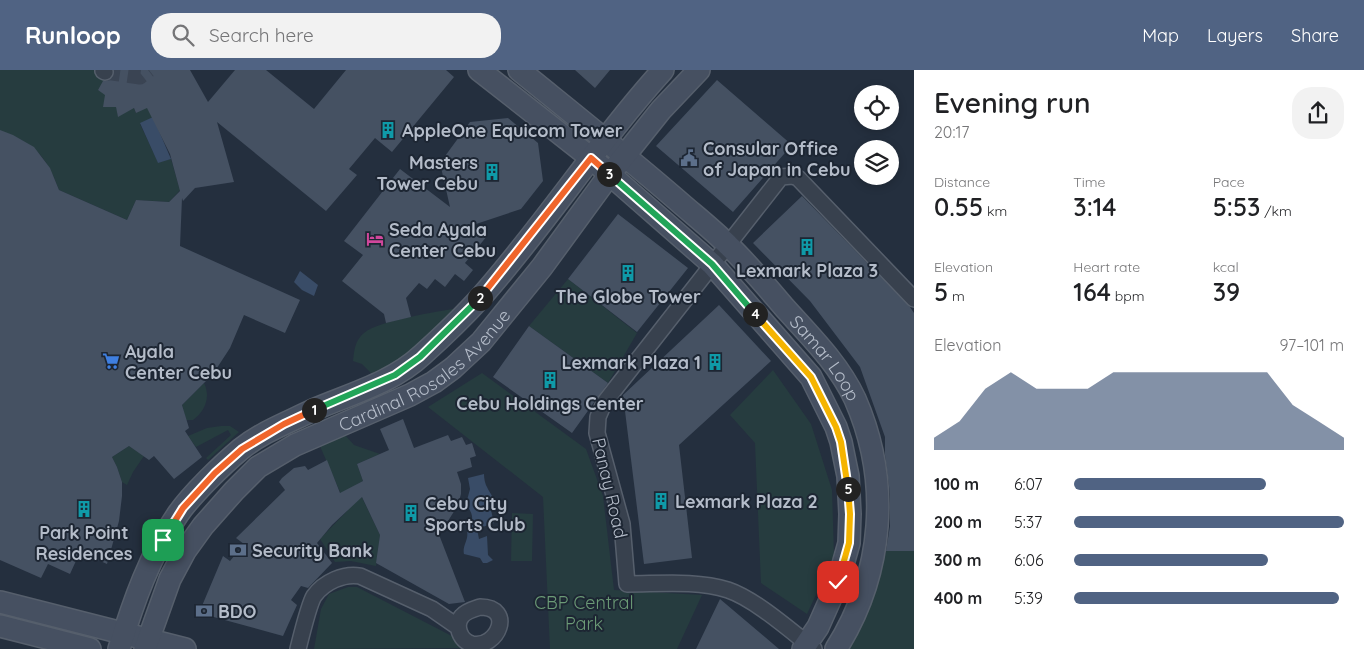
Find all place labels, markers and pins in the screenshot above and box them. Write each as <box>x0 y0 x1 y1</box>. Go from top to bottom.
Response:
place label: AppleOne Equicom Tower <box>402 119 623 142</box>
building icon: AppleOne Equicom Tower <box>378 120 398 140</box>
place label: Consular Office of Japan in Cebu <box>703 137 851 181</box>
public building icon: Consular Office of Japan in Cebu <box>679 148 699 168</box>
place label: Masters Tower Cebu <box>377 151 478 195</box>
building icon: Masters Tower Cebu <box>482 162 502 182</box>
pin: 3 <box>596 162 622 186</box>
place label: Seda Ayala Center Cebu <box>389 218 496 262</box>
hotel icon: Seda Ayala Center Cebu <box>365 229 385 249</box>
building icon: Lexmark Plaza 3 <box>797 237 817 257</box>
place label: Lexmark Plaza 3 <box>736 259 878 282</box>
building icon: The Globe Tower <box>618 263 638 283</box>
place label: The Globe Tower <box>555 285 701 308</box>
pin: 2 <box>468 286 492 310</box>
pin: 4 <box>742 302 768 326</box>
place label: Ayala Center Cebu <box>125 340 232 384</box>
supermarket icon: Ayala Center Cebu <box>101 351 121 371</box>
place label: Lexmark Plaza 1 <box>561 351 701 374</box>
building icon: Lexmark Plaza 1 <box>705 352 725 372</box>
building icon: Cebu Holdings Center <box>540 370 560 390</box>
place label: Cebu Holdings Center <box>456 392 644 415</box>
pin: 1 <box>302 398 326 422</box>
pin: 5 <box>836 476 860 502</box>
place label: Lexmark Plaza 2 <box>675 490 818 513</box>
building icon: Lexmark Plaza 2 <box>651 491 671 511</box>
place label: Cebu City Sports Club <box>425 492 525 536</box>
building icon: Park Point Residences <box>74 499 94 519</box>
building icon: Cebu City Sports Club <box>401 503 421 523</box>
pin <box>142 519 184 561</box>
place label: Park Point Residences <box>35 521 133 565</box>
place label: Security Bank <box>252 539 372 562</box>
bank icon: Security Bank <box>228 540 248 560</box>
pin <box>817 561 859 603</box>
place label: BDO <box>218 600 256 623</box>
bank icon: BDO <box>194 601 214 621</box>

